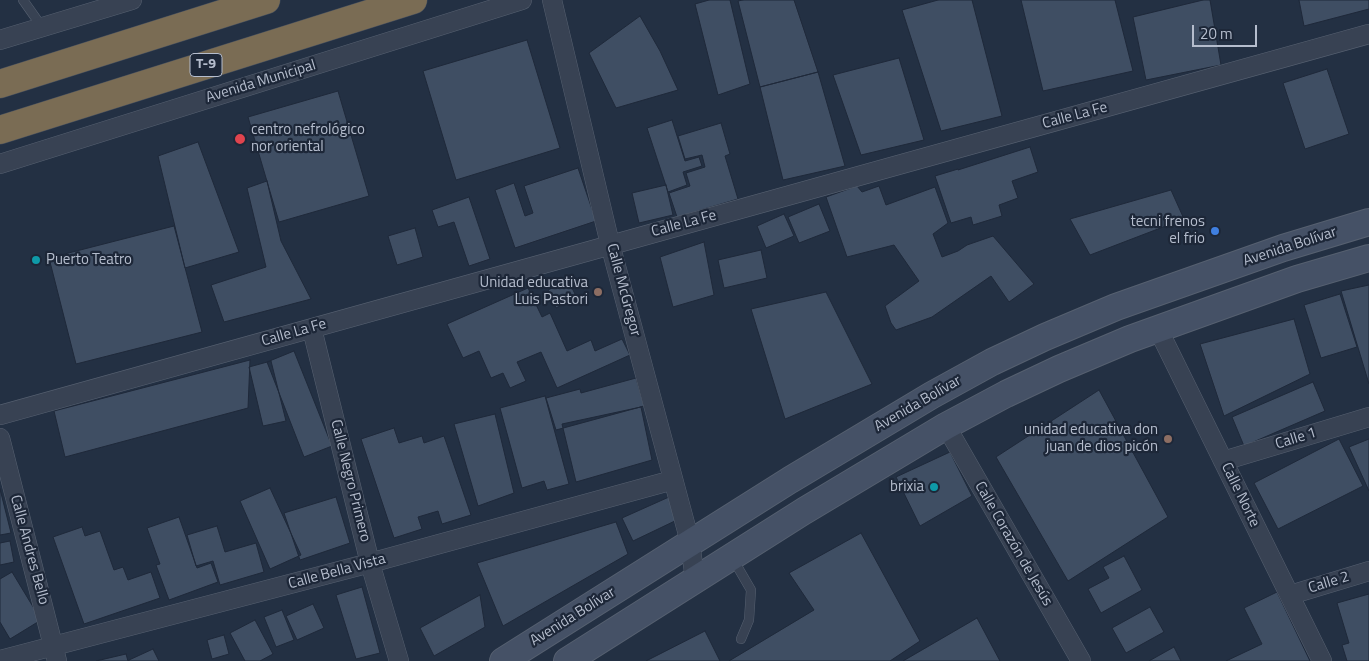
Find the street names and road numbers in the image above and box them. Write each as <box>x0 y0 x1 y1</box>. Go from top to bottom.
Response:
road number: T-9 <box>190 54 222 76</box>
street label: Avenida Municipal <box>204 57 318 107</box>
street label: Calle La Fe <box>1040 99 1110 133</box>
street label: Calle La Fe <box>649 207 719 241</box>
street label: Avenida Bolívar <box>1241 223 1339 271</box>
street label: Calle McGregor <box>602 242 644 338</box>
street label: Calle La Fe <box>259 315 329 351</box>
street label: Avenida Bolívar <box>871 372 965 436</box>
street label: Calle Negro Primero <box>326 418 374 544</box>
street label: Calle 1 <box>1273 424 1319 454</box>
street label: Calle Norte <box>1217 460 1263 530</box>
street label: Calle Corazón de Jesús <box>970 479 1056 609</box>
street label: Calle Andres Bello <box>6 493 52 607</box>
street label: Calle Bella Vista <box>286 550 388 594</box>
street label: Calle 2 <box>1306 568 1352 598</box>
street label: Avenida Bolívar <box>527 584 619 650</box>

